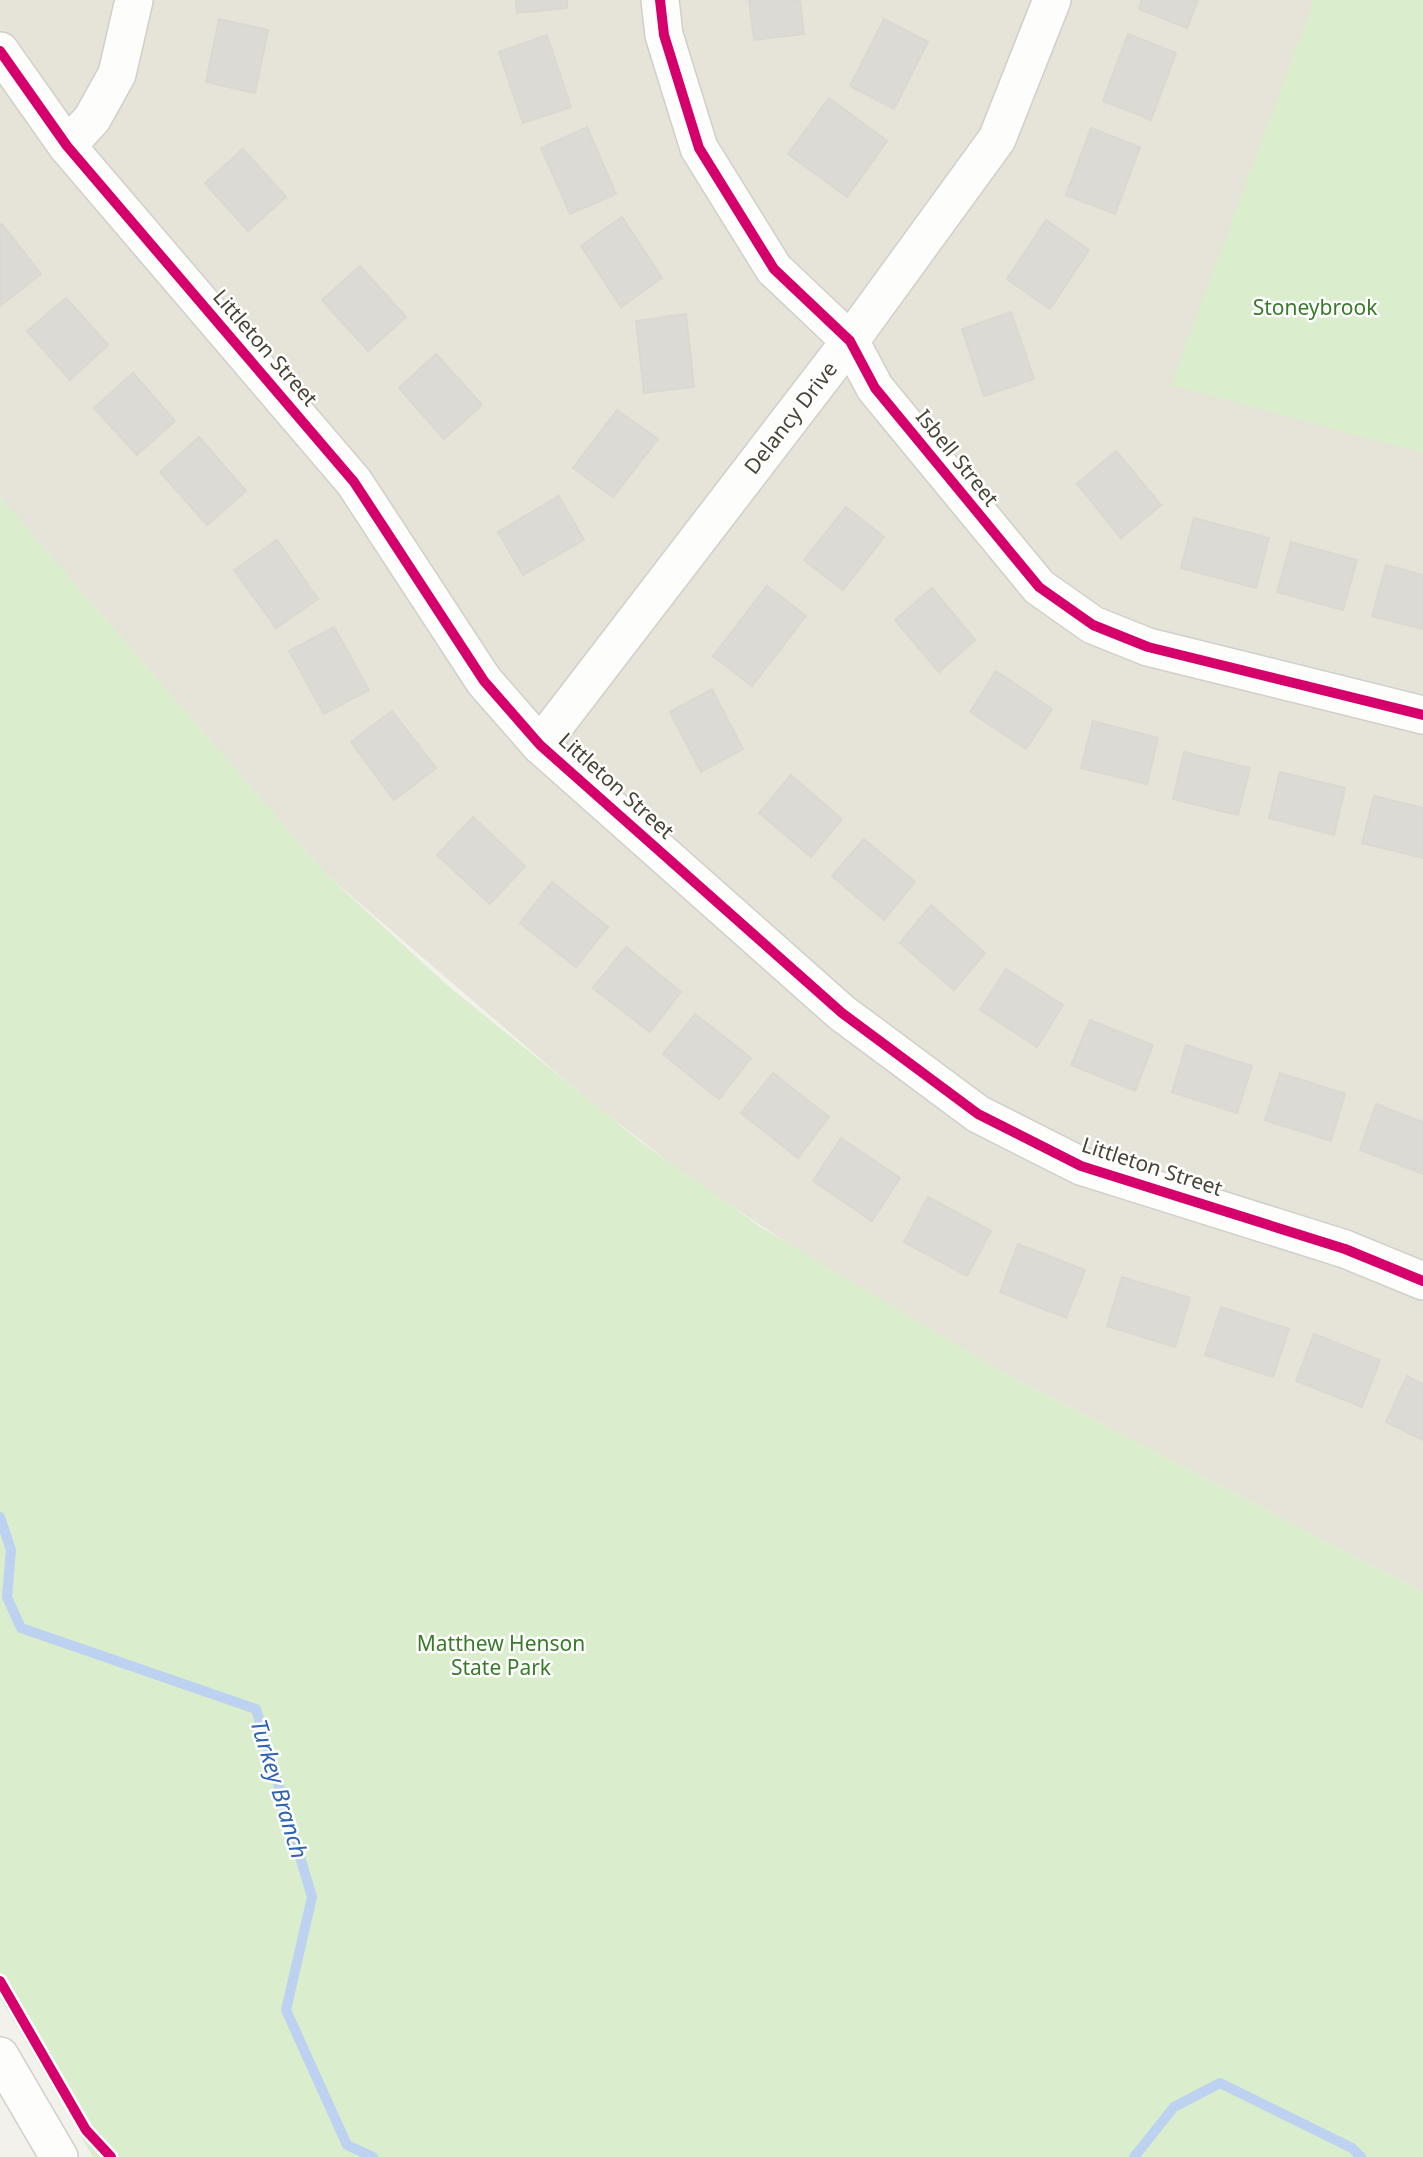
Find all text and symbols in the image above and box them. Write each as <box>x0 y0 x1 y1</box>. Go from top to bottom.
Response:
street label: Littleton Street <box>207 283 325 412</box>
park label: Stoneybrook <box>1253 293 1378 321</box>
street label: Delancy Drive <box>737 355 843 479</box>
street label: Isbell Street <box>910 403 1006 512</box>
street label: Littleton Street <box>553 726 681 845</box>
street label: Littleton Street <box>1078 1130 1227 1202</box>
park label: Matthew Henson State Park <box>417 1629 585 1681</box>
water label: Turkey Branch <box>244 1715 316 1862</box>

